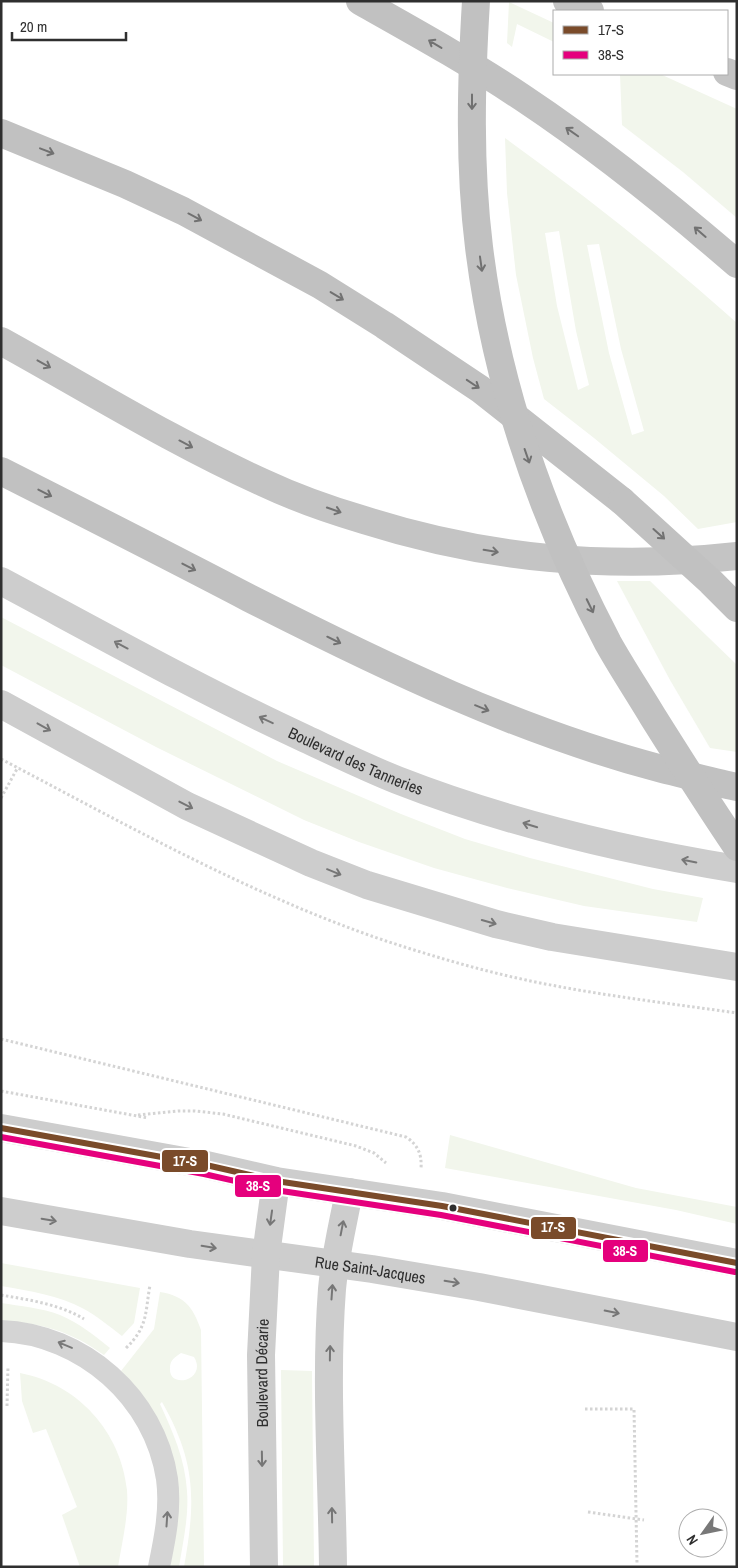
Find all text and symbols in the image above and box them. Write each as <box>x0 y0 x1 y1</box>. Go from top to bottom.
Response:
scale bar <box>12 10 126 42</box>
legend <box>553 10 728 75</box>
text: 20 m <box>20 16 47 37</box>
text: 17-S <box>598 19 624 40</box>
one-way arrow <box>429 39 443 49</box>
text: 38-S <box>598 44 624 65</box>
one-way arrow <box>467 94 477 110</box>
one-way arrow <box>565 127 579 137</box>
one-way arrow <box>38 147 54 156</box>
one-way arrow <box>187 213 202 222</box>
one-way arrow <box>693 227 706 238</box>
one-way arrow <box>477 256 487 272</box>
one-way arrow <box>330 292 344 302</box>
one-way arrow <box>36 360 50 370</box>
one-way arrow <box>466 379 480 389</box>
one-way arrow <box>178 439 193 449</box>
one-way arrow <box>523 448 532 464</box>
one-way arrow <box>37 488 52 498</box>
one-way arrow <box>325 506 341 515</box>
one-way arrow <box>652 528 665 540</box>
one-way arrow <box>482 546 498 556</box>
one-way arrow <box>182 562 197 572</box>
one-way arrow <box>586 598 595 613</box>
one-way arrow <box>326 636 341 646</box>
one-way arrow <box>114 640 129 650</box>
one-way arrow <box>474 704 489 713</box>
one-way arrow <box>259 715 274 725</box>
street label: Boulevard des Tanneries <box>285 721 426 800</box>
one-way arrow <box>36 722 51 732</box>
one-way arrow <box>179 800 194 810</box>
one-way arrow <box>523 819 539 829</box>
one-way arrow <box>681 856 697 865</box>
one-way arrow <box>326 868 342 877</box>
one-way arrow <box>481 917 497 927</box>
line badge: 17-S <box>161 1149 209 1173</box>
text: 17-S <box>173 1152 197 1170</box>
line badge: 38-S <box>234 1174 282 1198</box>
text: 38-S <box>246 1177 270 1195</box>
unlabelled marker <box>448 1203 458 1213</box>
one-way arrow <box>265 1209 275 1225</box>
one-way arrow <box>41 1215 57 1225</box>
line badge: 17-S <box>530 1216 577 1240</box>
text: 17-S <box>541 1218 565 1236</box>
one-way arrow <box>338 1220 347 1236</box>
line badge: 38-S <box>602 1239 649 1263</box>
text: 38-S <box>613 1242 637 1260</box>
one-way arrow <box>201 1243 217 1253</box>
street label: Rue Saint-Jacques <box>314 1250 427 1289</box>
one-way arrow <box>444 1278 460 1288</box>
one-way arrow <box>328 1285 337 1301</box>
one-way arrow <box>604 1308 620 1317</box>
street label: Boulevard Décarie <box>250 1318 274 1428</box>
one-way arrow <box>58 1340 73 1350</box>
one-way arrow <box>325 1345 335 1361</box>
one-way arrow <box>257 1450 267 1466</box>
one-way arrow <box>327 1507 337 1524</box>
north arrow <box>678 1508 728 1558</box>
one-way arrow <box>162 1511 171 1527</box>
text: N <box>682 1532 702 1548</box>

